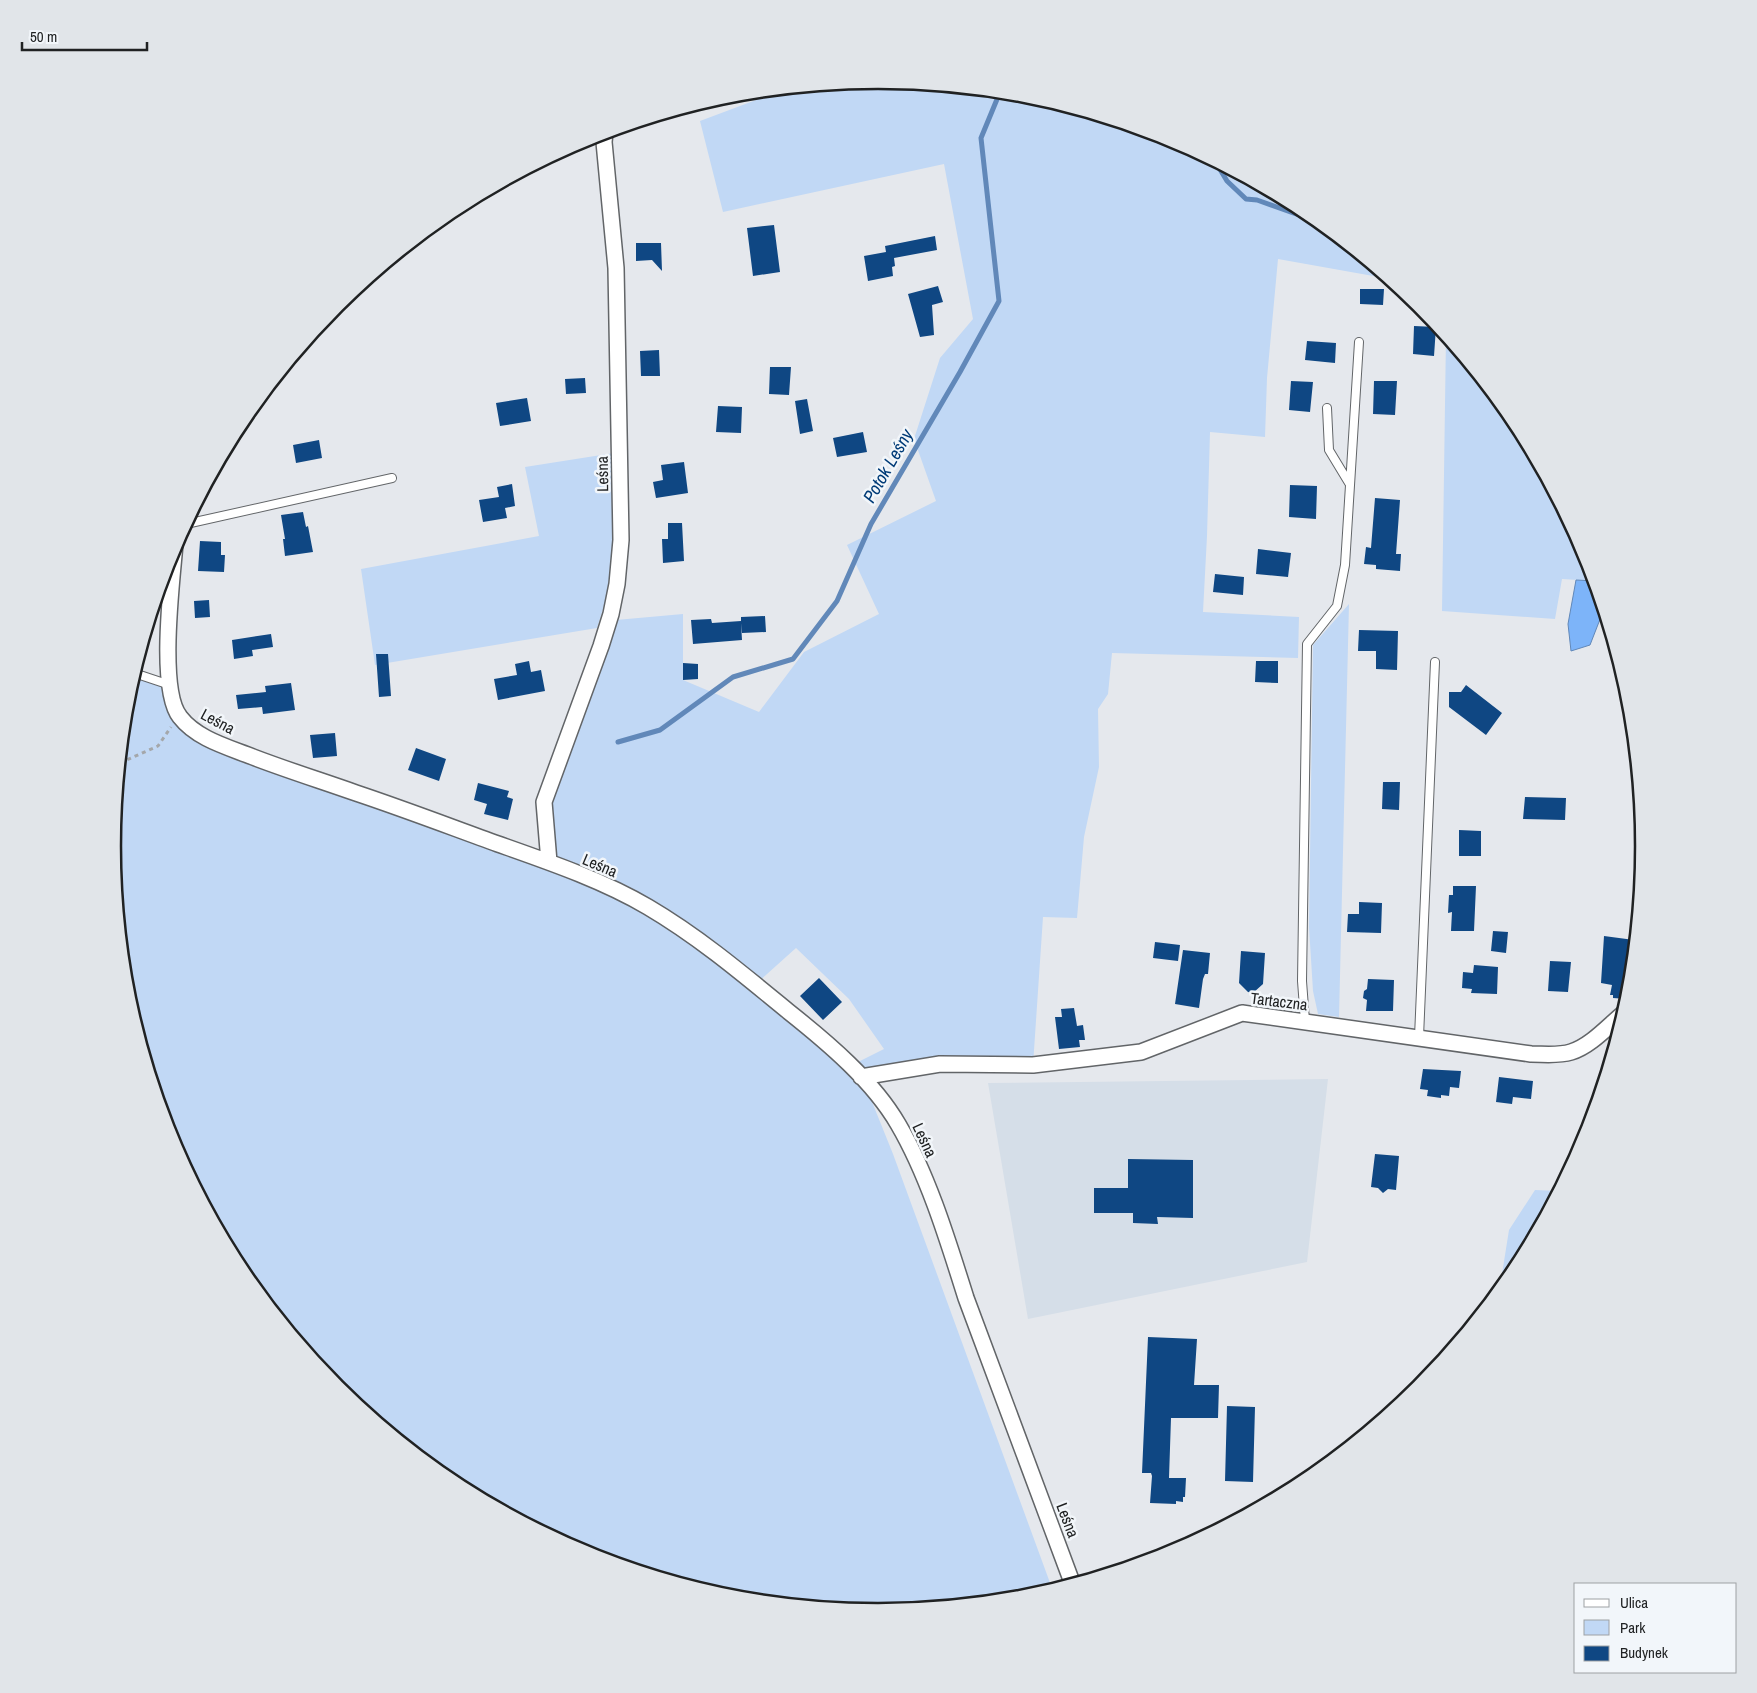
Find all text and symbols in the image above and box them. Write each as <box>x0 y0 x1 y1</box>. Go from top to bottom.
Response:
scale bar <box>22 20 148 52</box>
text: 50 m <box>30 26 57 47</box>
water label: Potok Leśny <box>856 423 920 507</box>
street label: Leśna <box>591 455 613 492</box>
street label: Leśna <box>197 703 240 739</box>
street label: Leśna <box>579 848 621 882</box>
street label: Tartaczna <box>1249 987 1309 1015</box>
street label: Leśna <box>907 1119 943 1161</box>
street label: Leśna <box>1051 1499 1085 1541</box>
legend <box>1574 1583 1737 1673</box>
text: Ulica <box>1620 1592 1648 1613</box>
text: Park <box>1620 1617 1646 1638</box>
text: Budynek <box>1620 1642 1669 1663</box>

